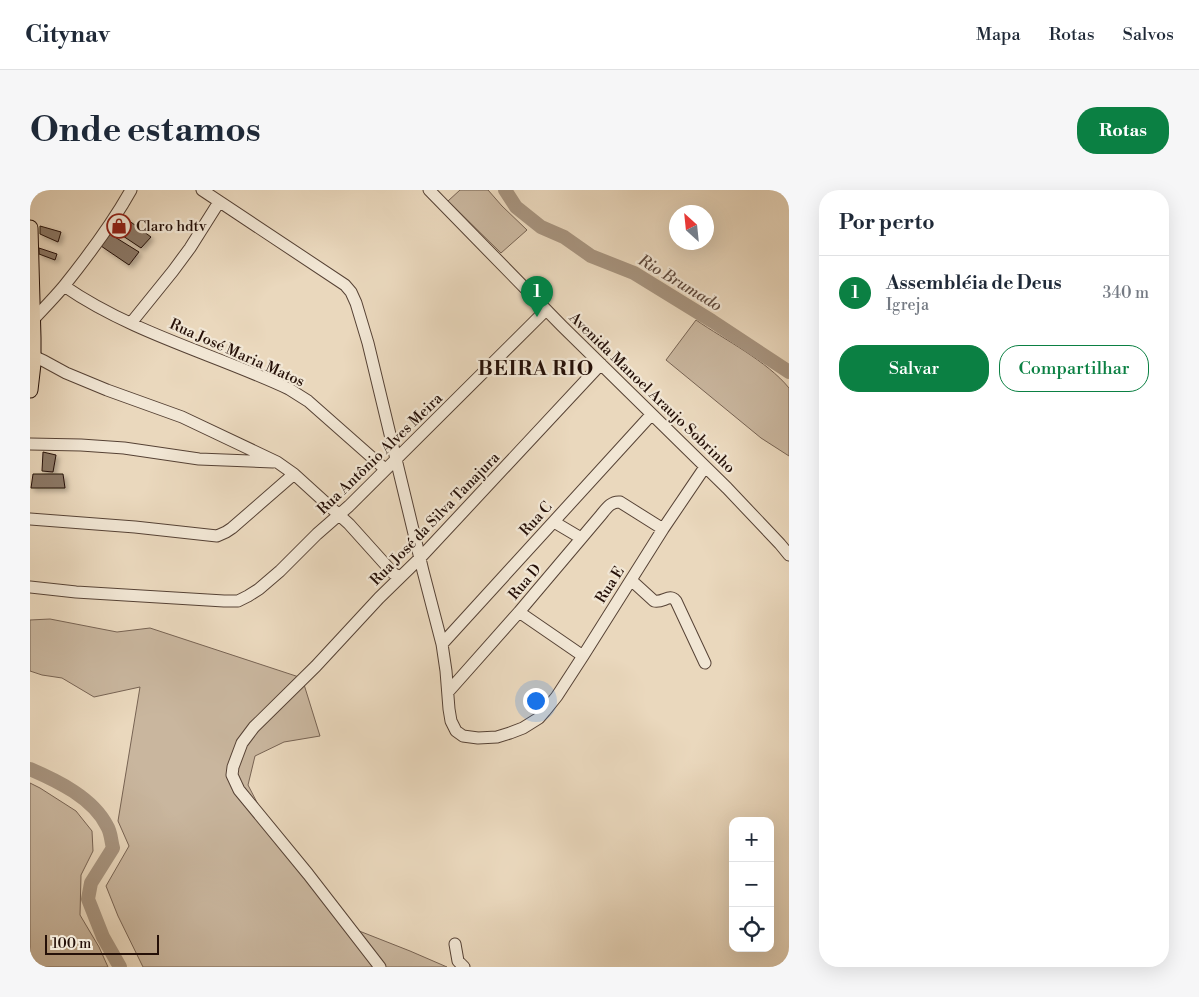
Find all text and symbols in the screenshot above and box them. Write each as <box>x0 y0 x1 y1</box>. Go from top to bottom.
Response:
text: Citynav <box>25 20 110 50</box>
text: Mapa <box>976 23 1021 46</box>
text: Rotas <box>1049 23 1095 46</box>
text: Salvos <box>1123 23 1174 46</box>
button: Rotas <box>1077 107 1169 154</box>
text: Onde estamos <box>30 109 261 152</box>
north arrow <box>669 205 714 250</box>
text: Por perto <box>839 210 935 236</box>
shop icon: Claro hdtv <box>106 213 132 239</box>
place label: Claro hdtv <box>136 217 207 236</box>
water label: Rio Brumado <box>634 250 725 316</box>
text: Assembléia de Deus <box>886 271 1062 295</box>
pin: 1 <box>521 276 553 317</box>
text: 1 <box>851 283 859 303</box>
text: 340 m <box>1102 283 1149 303</box>
text: Igreja <box>886 295 929 315</box>
street label: Avenida Manoel Araujo Sobrinho <box>564 308 739 478</box>
street label: Rua José Maria Matos <box>166 315 308 391</box>
button: Salvar <box>839 345 989 392</box>
button: Compartilhar <box>999 345 1149 392</box>
district label: BEIRA RIO <box>478 357 594 382</box>
street label: Rua Antônio Alves Meira <box>313 389 447 519</box>
street label: Rua José da Silva Tanajura <box>366 448 504 590</box>
street label: Rua C <box>516 498 556 540</box>
street label: Rua D <box>504 560 546 604</box>
street label: Rua E <box>591 563 629 607</box>
your location <box>523 688 549 714</box>
map controls <box>729 817 774 952</box>
button: + <box>729 817 774 862</box>
button: − <box>729 862 774 907</box>
button: locate <box>729 907 774 952</box>
scale bar <box>45 932 159 955</box>
text: 100 m <box>52 935 91 953</box>

